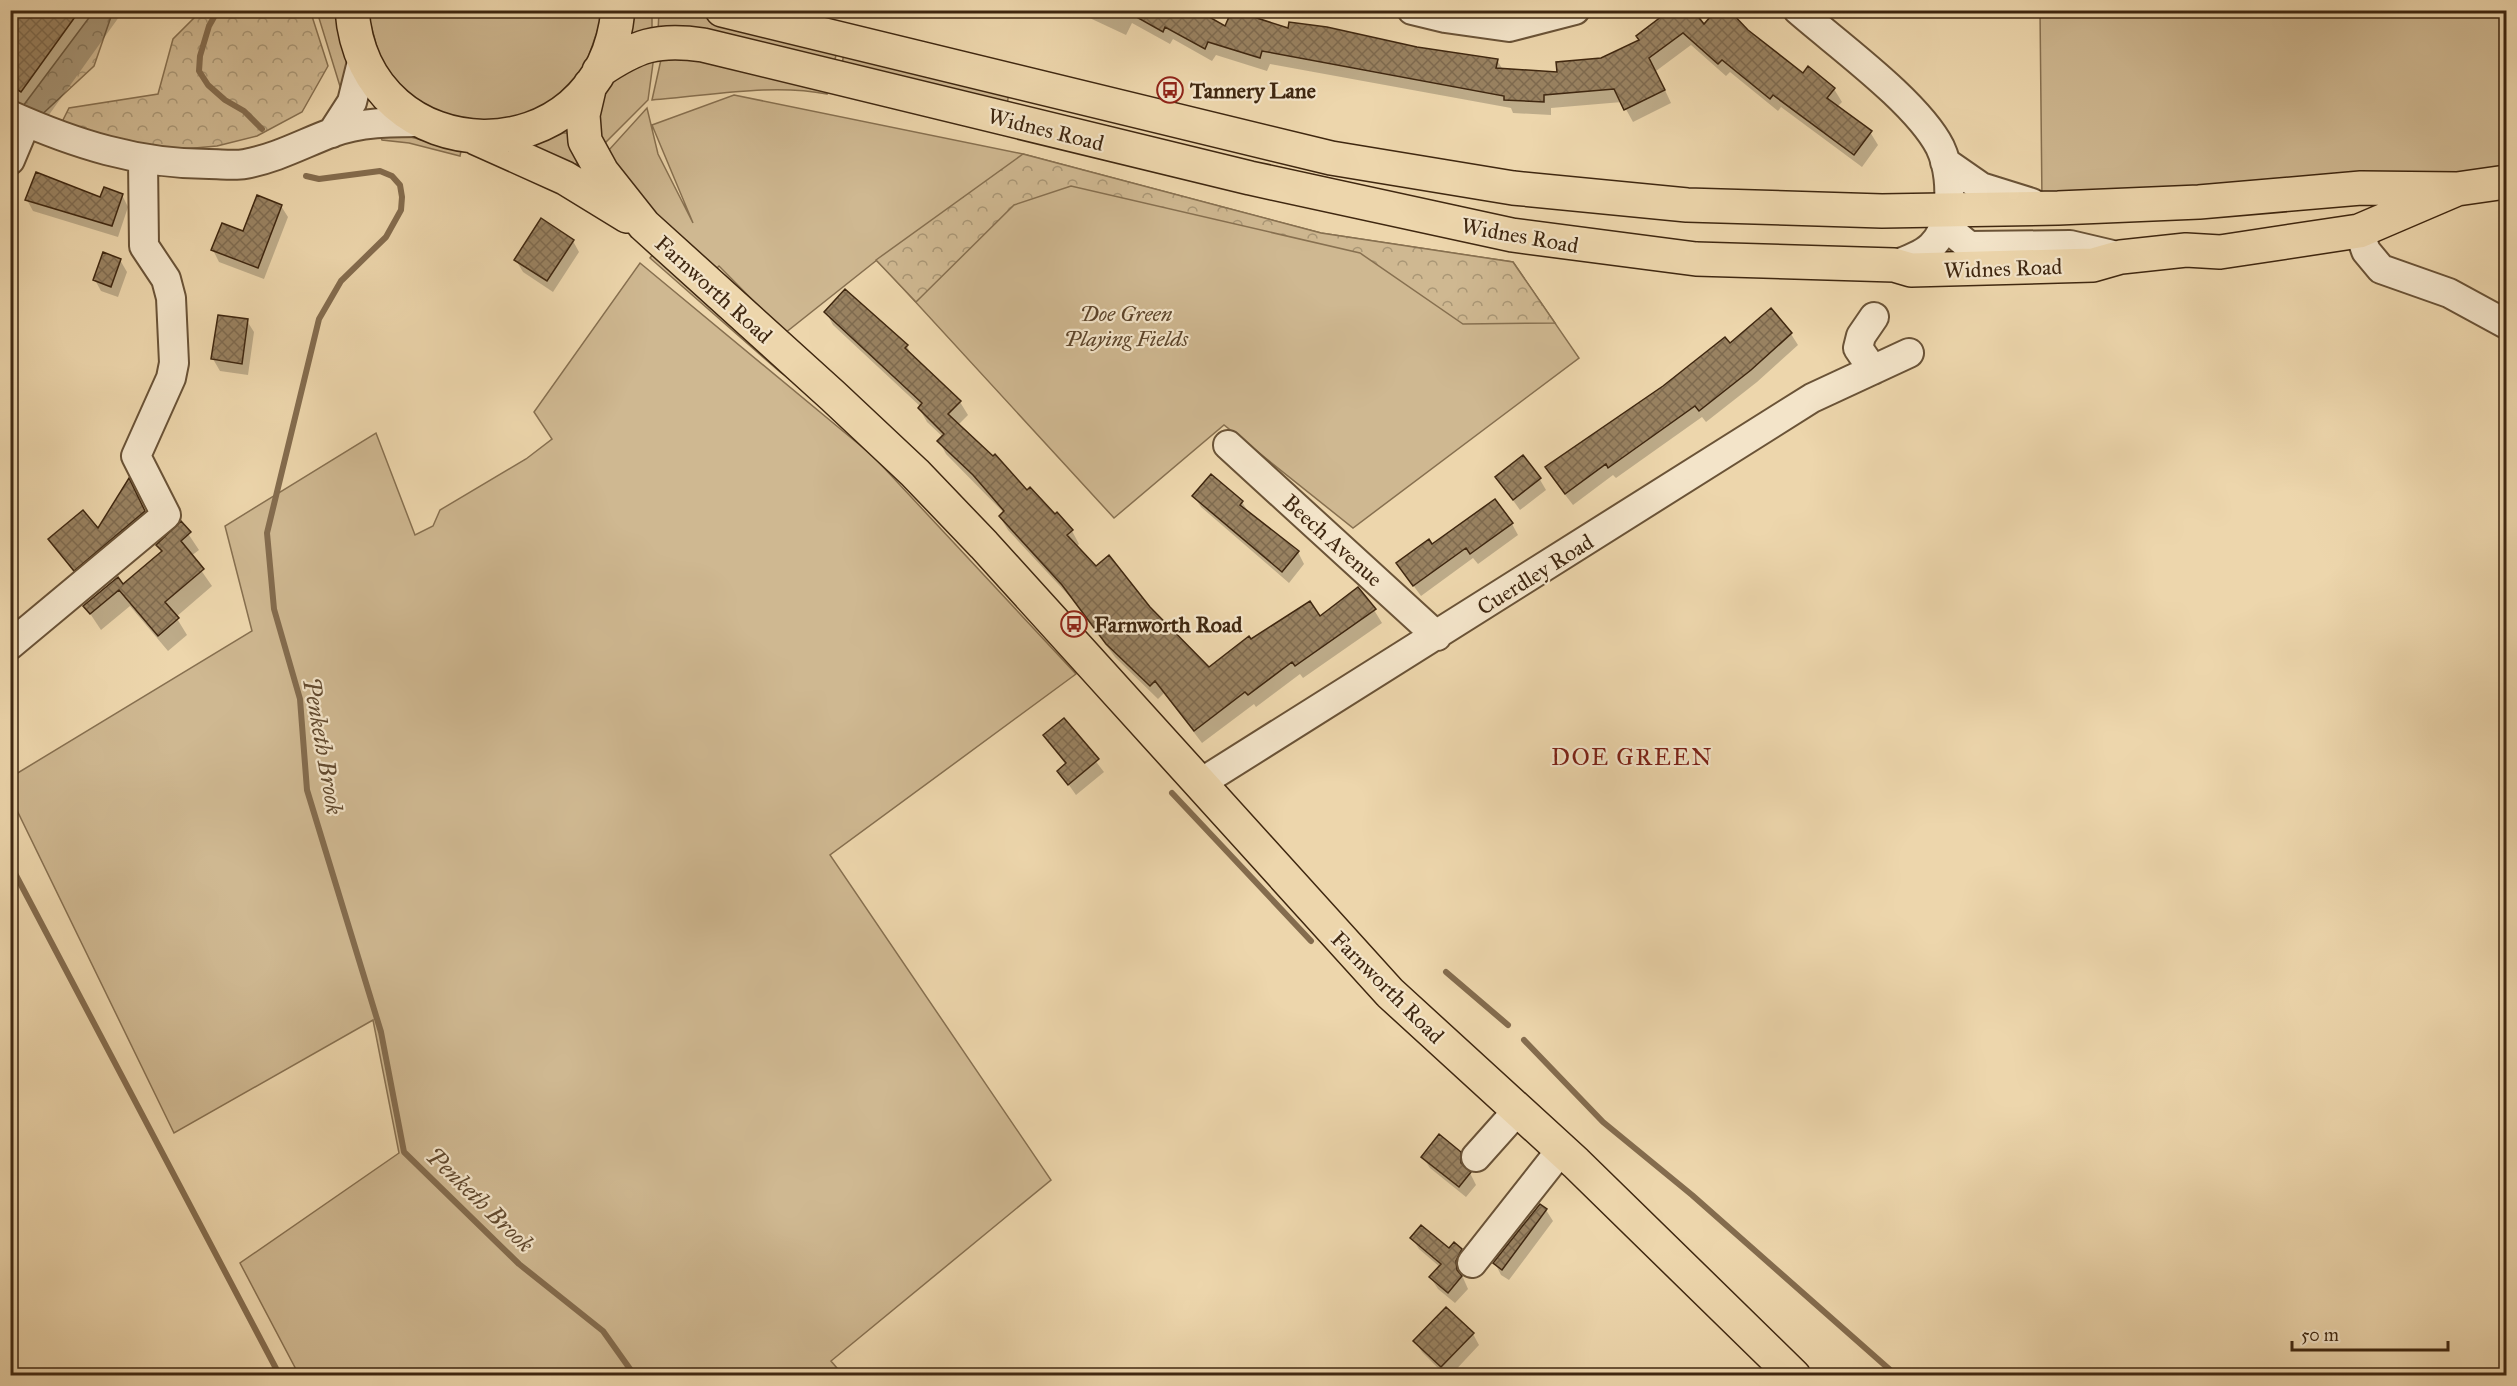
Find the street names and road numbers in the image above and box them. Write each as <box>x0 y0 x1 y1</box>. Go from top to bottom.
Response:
street label: Widnes Road <box>985 102 1107 157</box>
street label: Widnes Road <box>1459 212 1581 259</box>
street label: Farnworth Road <box>649 230 778 349</box>
street label: Widnes Road <box>1943 253 2063 284</box>
street label: Beech Avenue <box>1277 488 1388 592</box>
street label: Cuerdley Road <box>1472 528 1598 621</box>
street label: Farnworth Road <box>1326 925 1450 1049</box>

